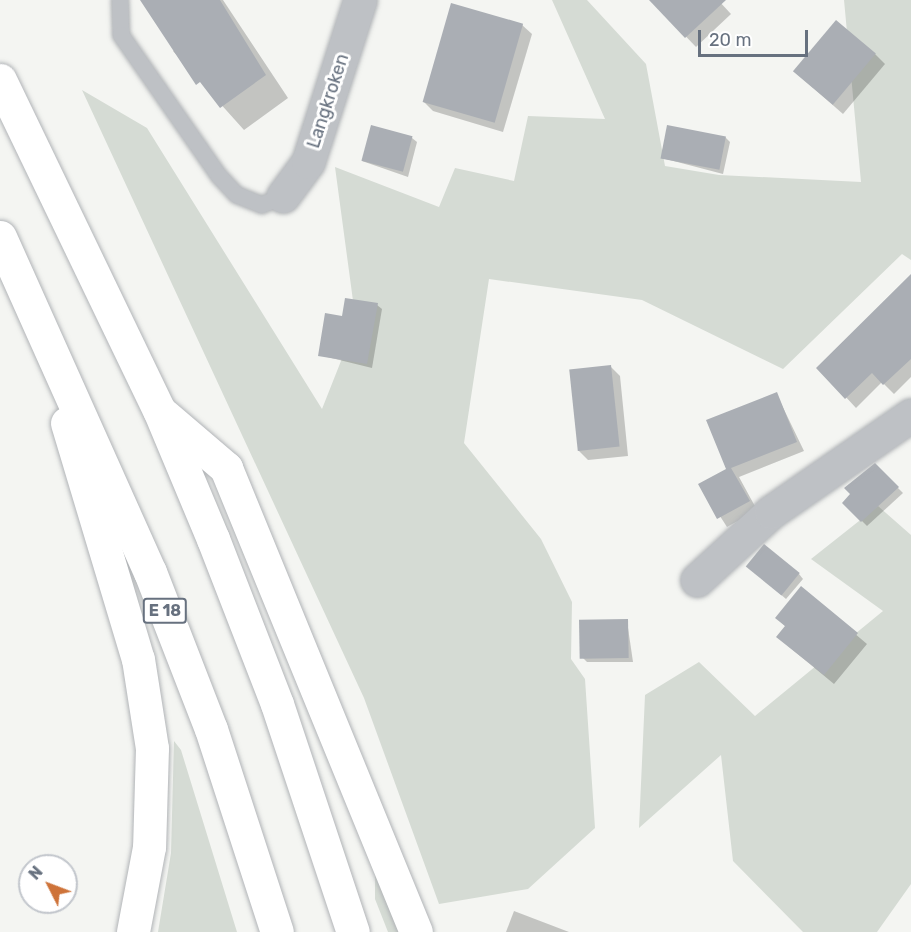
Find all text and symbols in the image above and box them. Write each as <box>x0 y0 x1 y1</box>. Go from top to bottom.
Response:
scale bar <box>701 18 810 56</box>
text: 20 m <box>709 29 751 51</box>
street label: Langkroken <box>303 51 353 151</box>
road number: E 18 <box>142 598 188 624</box>
north arrow <box>18 854 78 914</box>
text: N <box>25 862 47 884</box>

